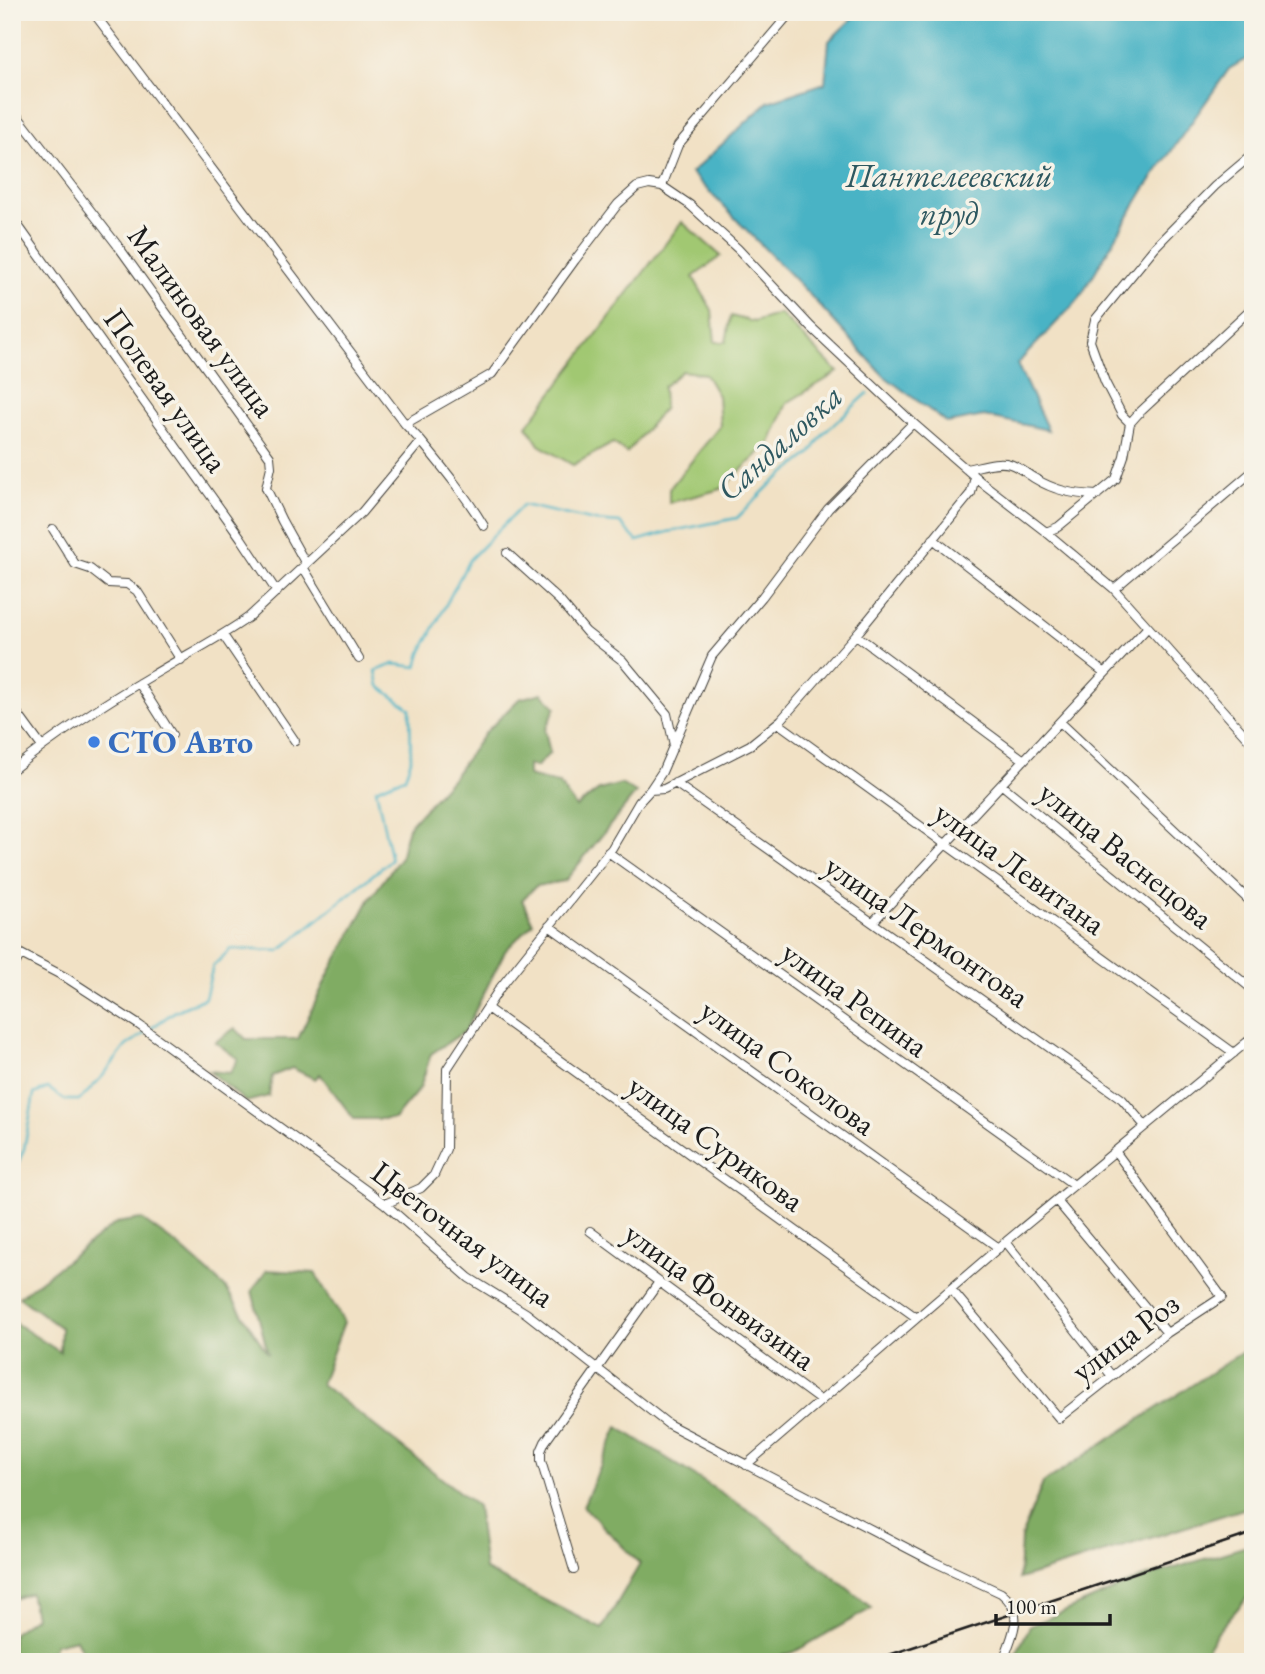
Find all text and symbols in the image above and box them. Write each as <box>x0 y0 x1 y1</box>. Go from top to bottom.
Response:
water label: Пантелеевский пруд <box>845 154 1052 235</box>
street label: Малиновая улица <box>118 217 286 426</box>
street label: Полевая улица <box>94 300 238 481</box>
water label: Сандаловка <box>707 374 851 510</box>
place label: СТО Авто <box>108 721 253 763</box>
marker: СТО Авто <box>86 734 102 750</box>
street label: улица Васнецова <box>1030 772 1222 938</box>
street label: улица Левитана <box>926 792 1114 945</box>
street label: улица Лермонтова <box>816 845 1038 1017</box>
street label: улица Репина <box>773 931 937 1067</box>
street label: улица Соколова <box>692 989 884 1145</box>
street label: улица Сурикова <box>619 1065 813 1221</box>
street label: Цветочная улица <box>363 1151 563 1317</box>
street label: улица Фонвизина <box>616 1212 824 1380</box>
street label: улица Роз <box>1063 1283 1187 1391</box>
scale bar <box>996 1583 1109 1627</box>
text: 100 m <box>1006 1593 1057 1620</box>

